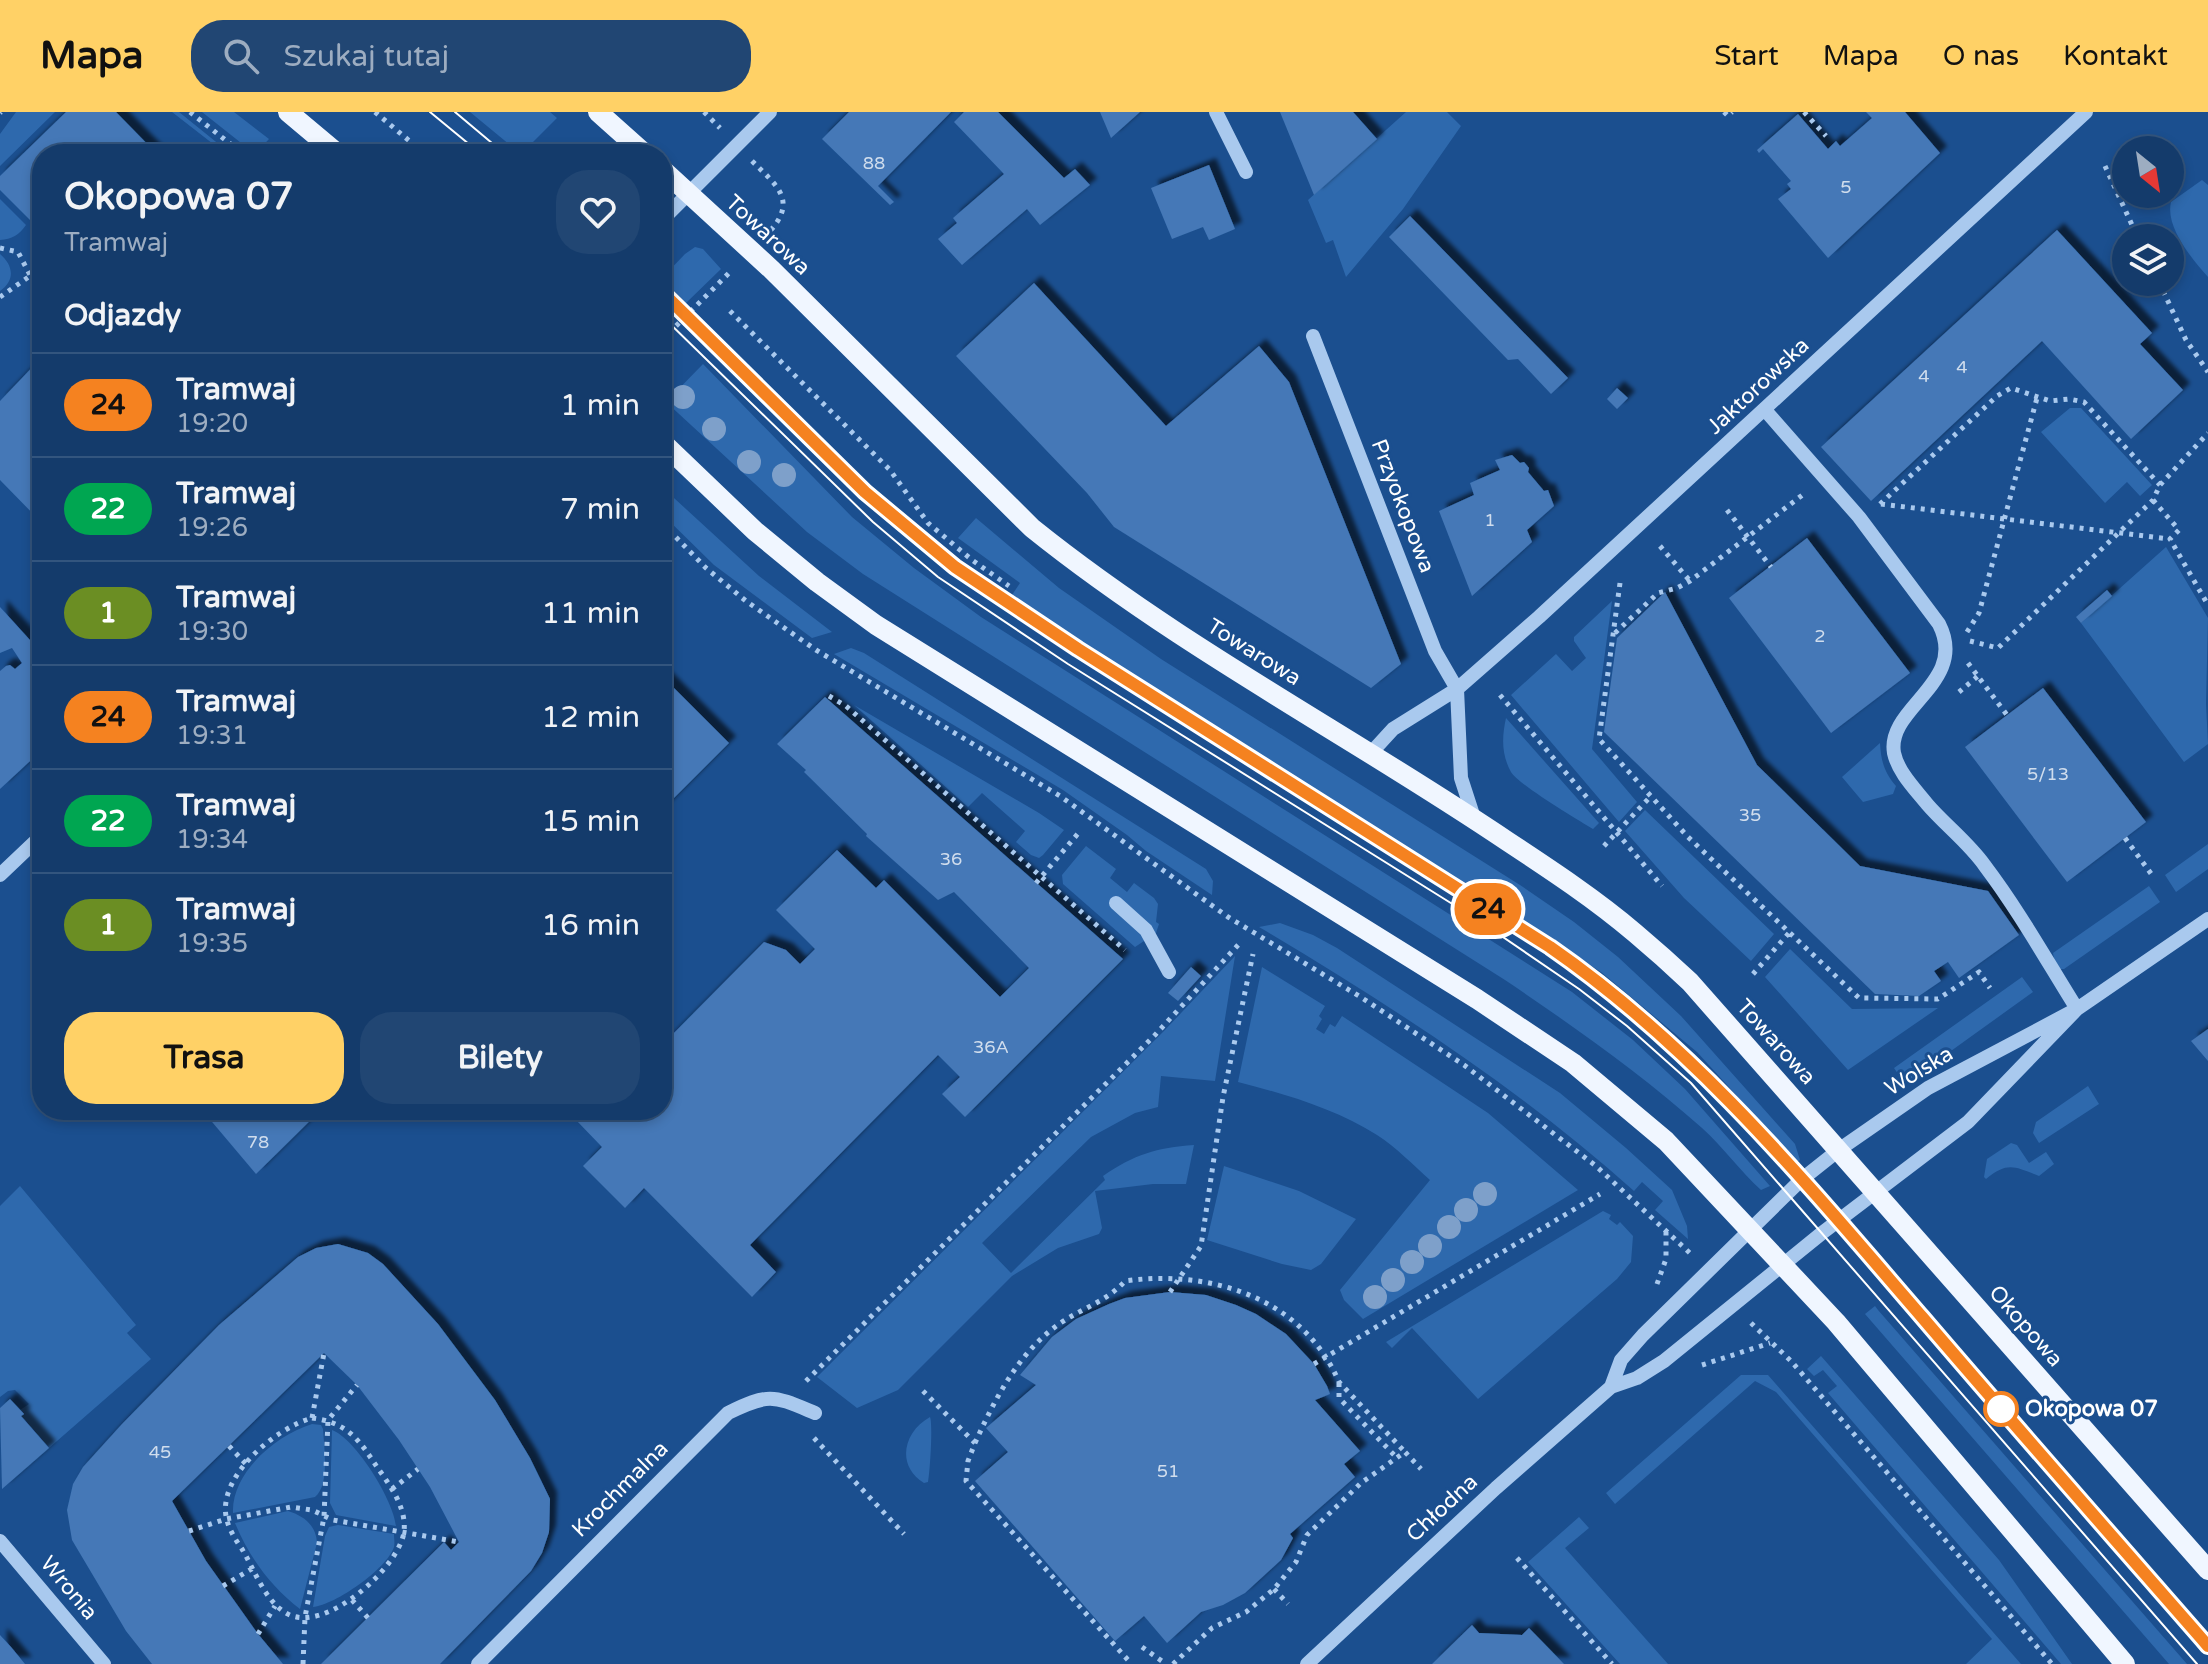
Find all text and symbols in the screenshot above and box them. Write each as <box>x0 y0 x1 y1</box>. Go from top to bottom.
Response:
search box <box>191 20 751 92</box>
text: Mapa <box>40 33 143 79</box>
icon: search <box>219 34 263 78</box>
text: Szukaj tutaj <box>283 38 449 75</box>
text: Start <box>1714 39 1779 73</box>
text: Mapa <box>1823 39 1899 73</box>
text: O nas <box>1943 39 2019 73</box>
text: Kontakt <box>2063 39 2168 73</box>
north arrow <box>2112 136 2184 208</box>
map controls <box>2112 136 2184 296</box>
house number: 88 <box>863 152 885 174</box>
button: heart <box>556 170 640 254</box>
text: Okopowa 07 <box>64 174 294 220</box>
house number: 5 <box>1840 176 1852 198</box>
street label: Towarowa <box>720 189 816 281</box>
button: layers <box>2112 224 2184 296</box>
text: Tramwaj <box>64 227 168 258</box>
text: Odjazdy <box>64 297 181 334</box>
street label: Jaktorowska <box>1702 332 1814 440</box>
house number: 4 <box>1956 356 1968 378</box>
house number: 4 <box>1918 365 1930 387</box>
text: Tramwaj <box>176 371 296 408</box>
text: 1 min <box>560 387 640 424</box>
text: 24 <box>90 388 126 422</box>
text: 19:20 <box>176 408 248 439</box>
street label: Przyokopowa <box>1366 436 1440 576</box>
text: Tramwaj <box>176 475 296 512</box>
text: 7 min <box>560 491 640 528</box>
text: 22 <box>90 492 126 526</box>
house number: 1 <box>1484 509 1496 531</box>
text: 19:26 <box>176 512 248 543</box>
text: Tramwaj <box>176 579 296 616</box>
text: 11 min <box>541 595 640 632</box>
text: 1 <box>99 596 117 630</box>
street label: Towarowa <box>1202 613 1306 691</box>
text: 19:30 <box>176 616 248 647</box>
house number: 2 <box>1814 625 1826 647</box>
text: Tramwaj <box>176 683 296 720</box>
text: 12 min <box>541 699 640 736</box>
text: 24 <box>90 700 126 734</box>
text: 19:31 <box>176 720 248 751</box>
house number: 5/13 <box>2027 763 2069 785</box>
text: Tramwaj <box>176 787 296 824</box>
text: 15 min <box>541 803 640 840</box>
text: 22 <box>90 804 126 838</box>
house number: 35 <box>1739 804 1761 826</box>
text: 19:34 <box>176 824 248 855</box>
house number: 36 <box>940 848 962 870</box>
line badge: 24 <box>1452 883 1524 935</box>
text: Tramwaj <box>176 891 296 928</box>
text: 24 <box>1470 892 1506 926</box>
text: 16 min <box>541 907 640 944</box>
text: 1 <box>99 908 117 942</box>
text: 19:35 <box>176 928 248 959</box>
street label: Towarowa <box>1731 994 1821 1090</box>
button: Trasa <box>64 1012 344 1104</box>
button: Bilety <box>360 1012 640 1104</box>
house number: 36A <box>973 1036 1009 1058</box>
street label: Wolska <box>1880 1041 1958 1101</box>
house number: 78 <box>247 1131 269 1153</box>
street label: Okopowa <box>1984 1280 2068 1372</box>
marker: Okopowa 07 <box>1984 1392 2018 1426</box>
place label: Okopowa 07 <box>2025 1396 2158 1422</box>
street label: Krochmalna <box>567 1436 673 1542</box>
house number: 45 <box>149 1441 171 1463</box>
house number: 51 <box>1157 1460 1179 1482</box>
street label: Chłodna <box>1401 1469 1483 1547</box>
street label: Wronia <box>35 1551 103 1625</box>

